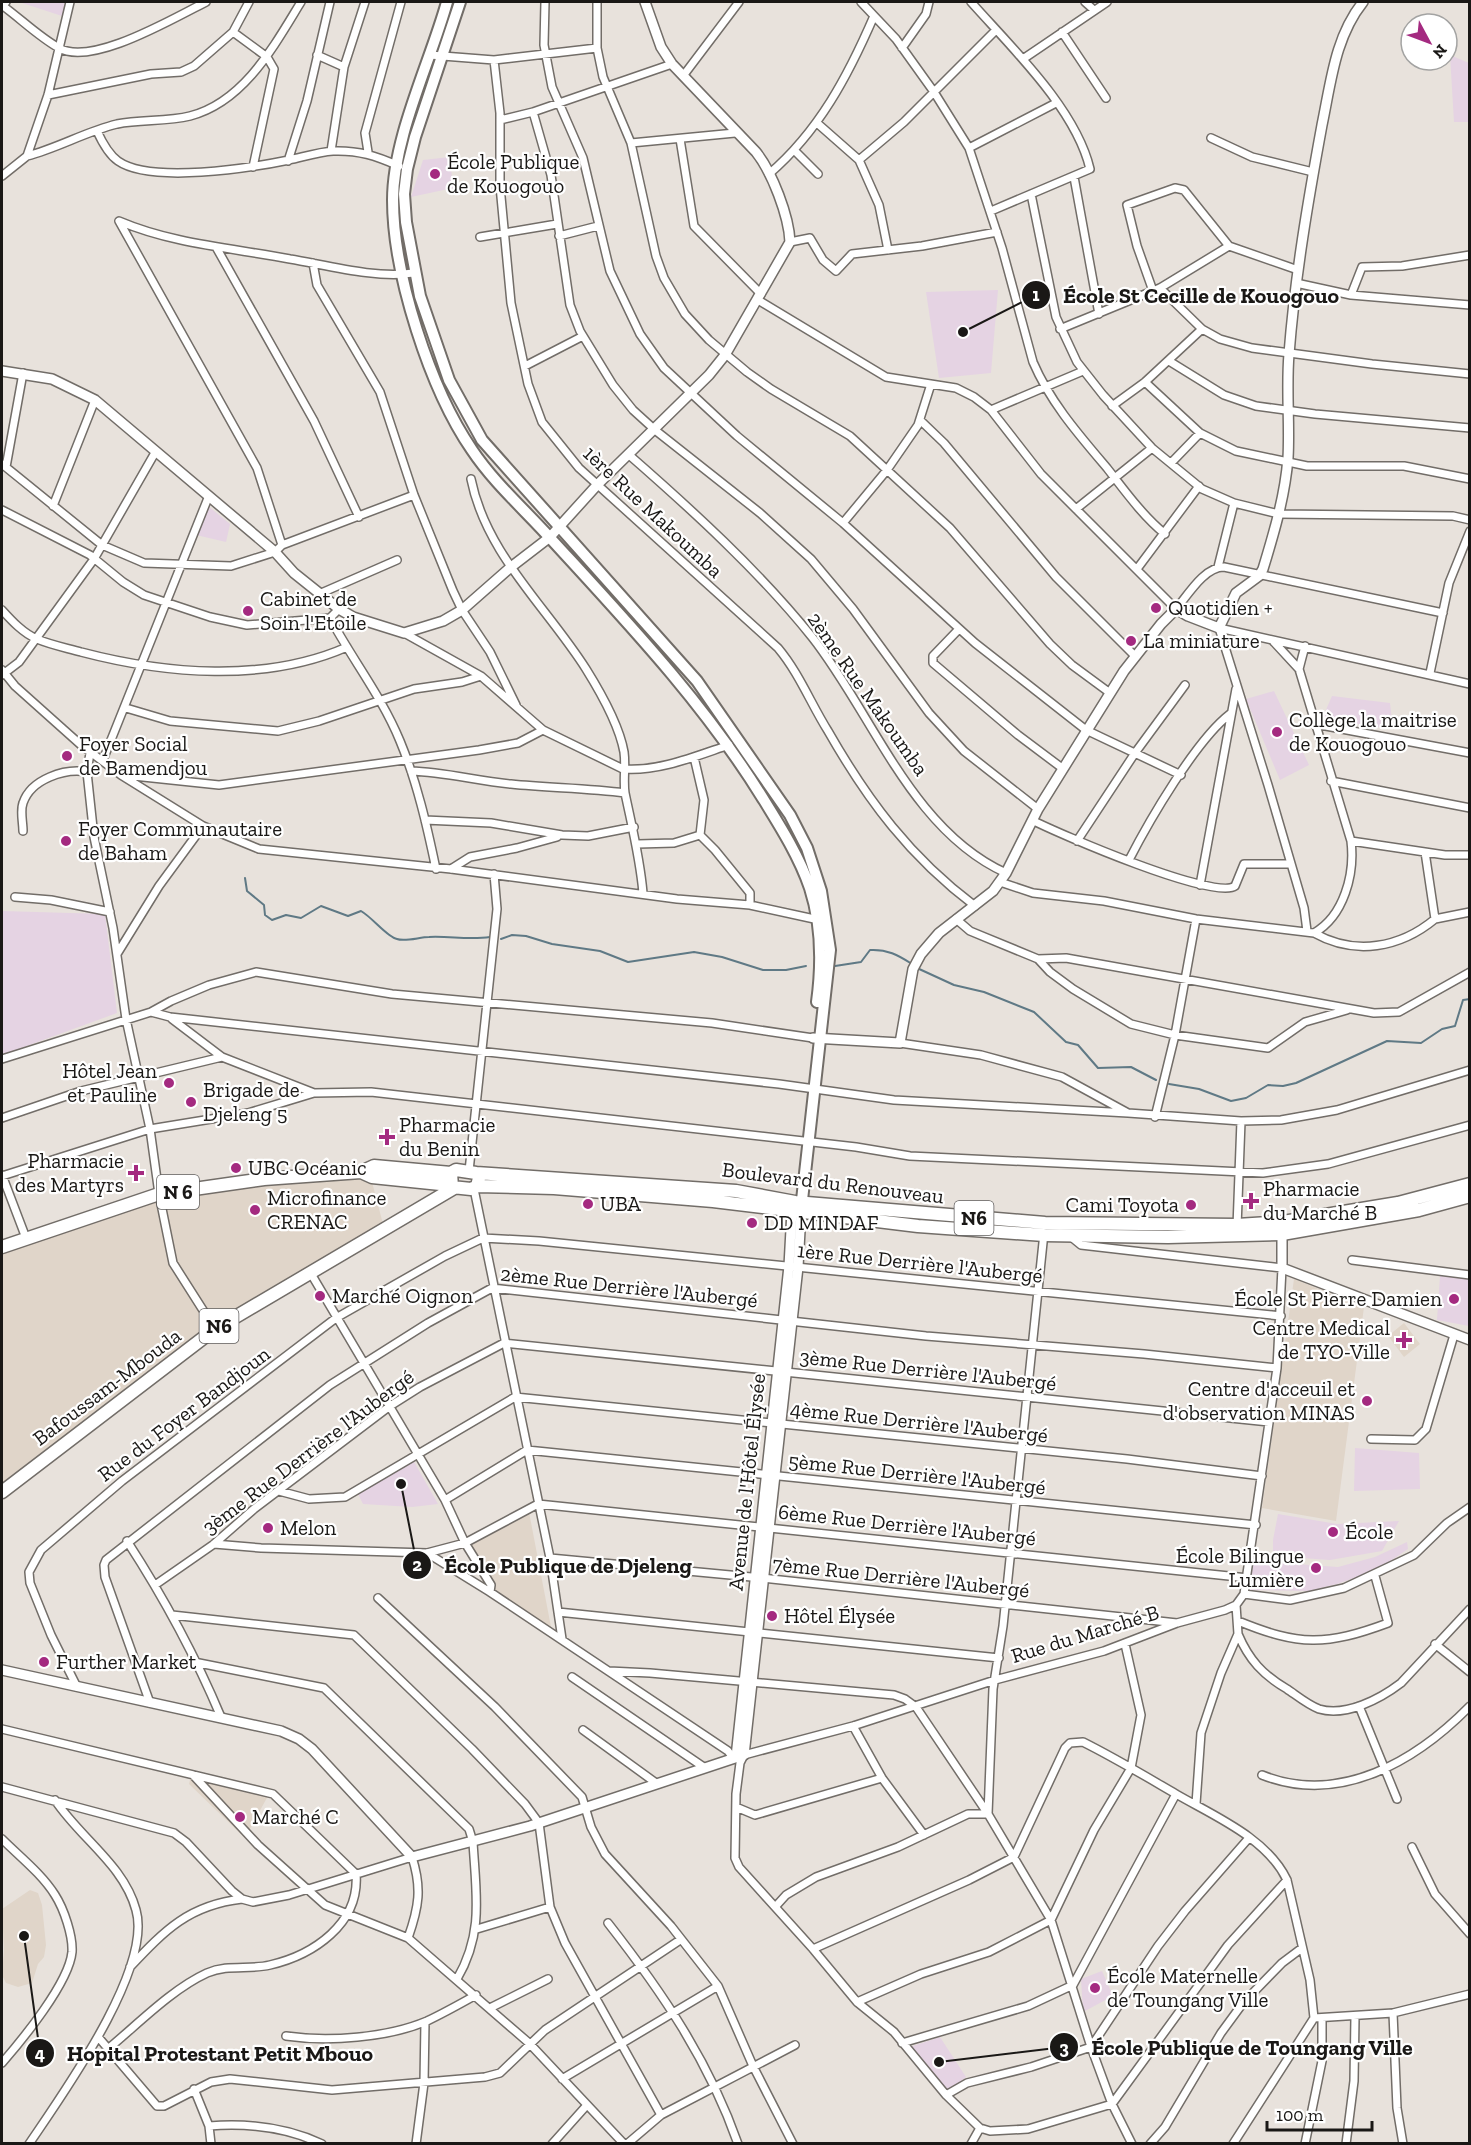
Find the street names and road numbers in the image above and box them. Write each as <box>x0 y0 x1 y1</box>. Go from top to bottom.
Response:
street label: 1ère Rue Makoumba <box>578 440 728 583</box>
street label: 2ème Rue Makoumba <box>803 607 934 780</box>
street label: Boulevard du Renouveau <box>721 1156 946 1209</box>
road number: N 6 <box>157 1175 199 1209</box>
road number: N6 <box>954 1201 994 1235</box>
street label: 1ère Rue Derrière l'Aubergé <box>796 1237 1044 1288</box>
street label: 2ème Rue Derrière l'Aubergé <box>499 1261 759 1312</box>
road number: N6 <box>200 1309 238 1343</box>
street label: Bafoussam-Mbouda <box>28 1323 186 1450</box>
street label: Rue du Foyer Bandjoun <box>93 1341 275 1487</box>
street label: 3ème Rue Derrière l'Aubergé <box>798 1344 1058 1395</box>
street label: 3ème Rue Derrière l'Aubergé <box>197 1364 418 1539</box>
street label: Avenue de l'Hôtel Élysée <box>723 1372 770 1592</box>
street label: 4ème Rue Derrière l'Aubergé <box>789 1396 1049 1447</box>
street label: 5ème Rue Derrière l'Aubergé <box>787 1448 1047 1499</box>
street label: 6ème Rue Derrière l'Aubergé <box>777 1499 1037 1550</box>
street label: 7ème Rue Derrière l'Aubergé <box>772 1551 1031 1602</box>
street label: Rue du Marché B <box>1008 1599 1162 1668</box>

